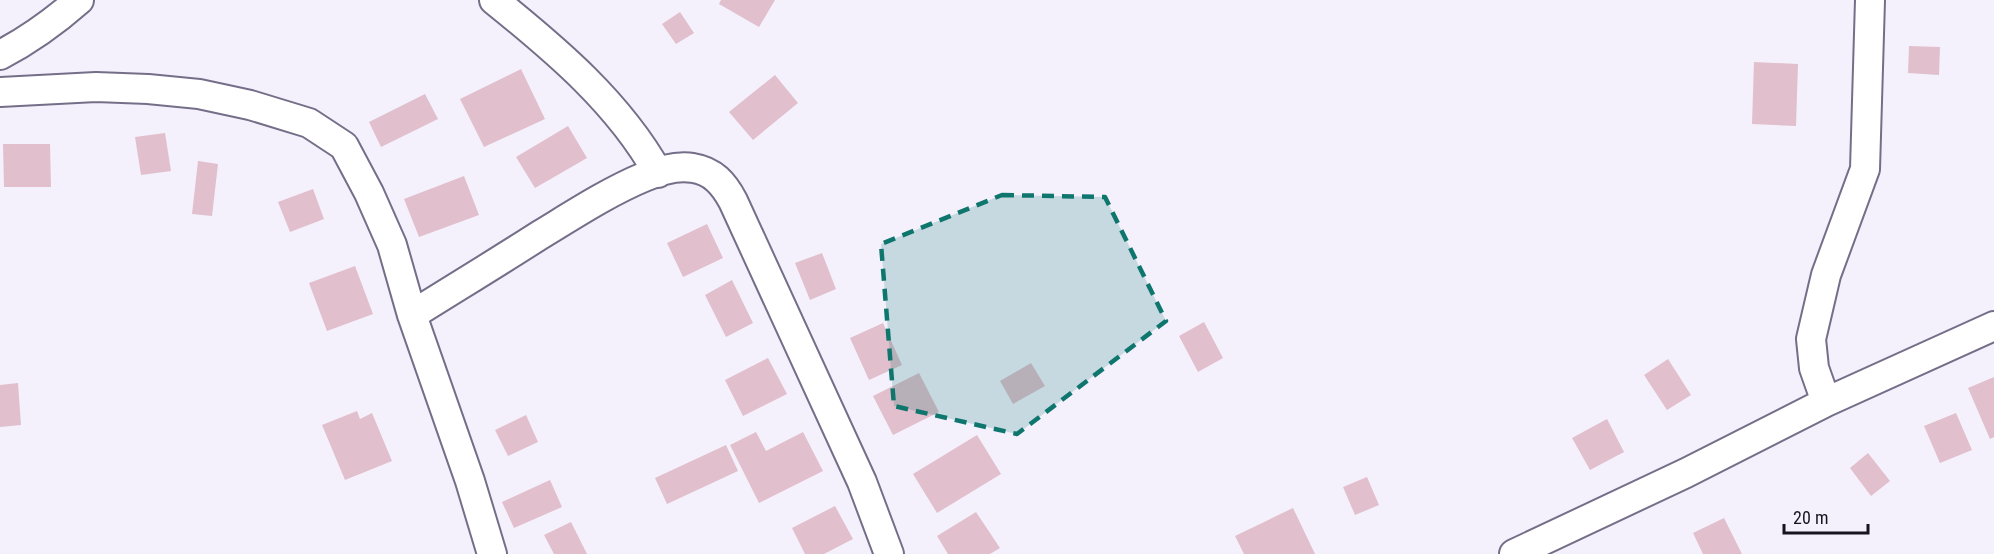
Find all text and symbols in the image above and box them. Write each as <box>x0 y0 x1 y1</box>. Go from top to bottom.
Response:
scale bar <box>1784 497 1868 535</box>
text: 20 m <box>1793 507 1828 528</box>

